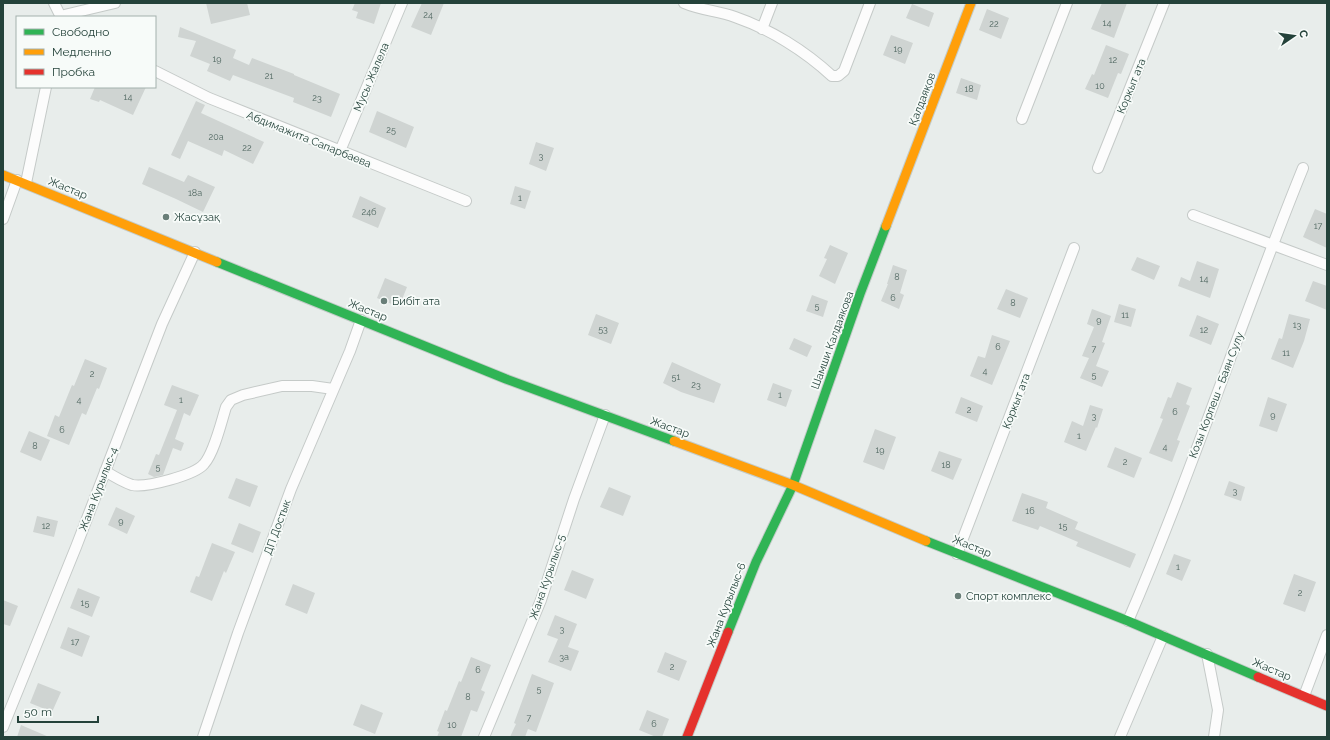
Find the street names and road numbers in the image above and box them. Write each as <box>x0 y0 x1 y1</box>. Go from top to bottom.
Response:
street label: Мусы Жалела <box>351 41 392 114</box>
street label: Коркыт ата <box>1115 57 1148 116</box>
street label: Қалдаяқов <box>906 71 939 128</box>
street label: Абдимажита Сапарбаева <box>245 108 373 170</box>
street label: Жастар <box>46 175 89 202</box>
street label: Шамши Калдаякова <box>809 289 856 391</box>
street label: Жастар <box>346 297 389 324</box>
street label: Козы Корпеш - Баян Сулу <box>1186 330 1247 460</box>
street label: Коркыт ата <box>1000 372 1033 431</box>
street label: Жастар <box>648 414 691 441</box>
street label: Жана Курылыс-4 <box>76 445 121 533</box>
street label: ДП Достык <box>261 497 294 557</box>
street label: Жана Курылыс-5 <box>527 533 568 621</box>
street label: Жастар <box>950 533 993 560</box>
street label: Жана Курылыс-6 <box>704 561 749 649</box>
street label: Жастар <box>1250 655 1293 684</box>

